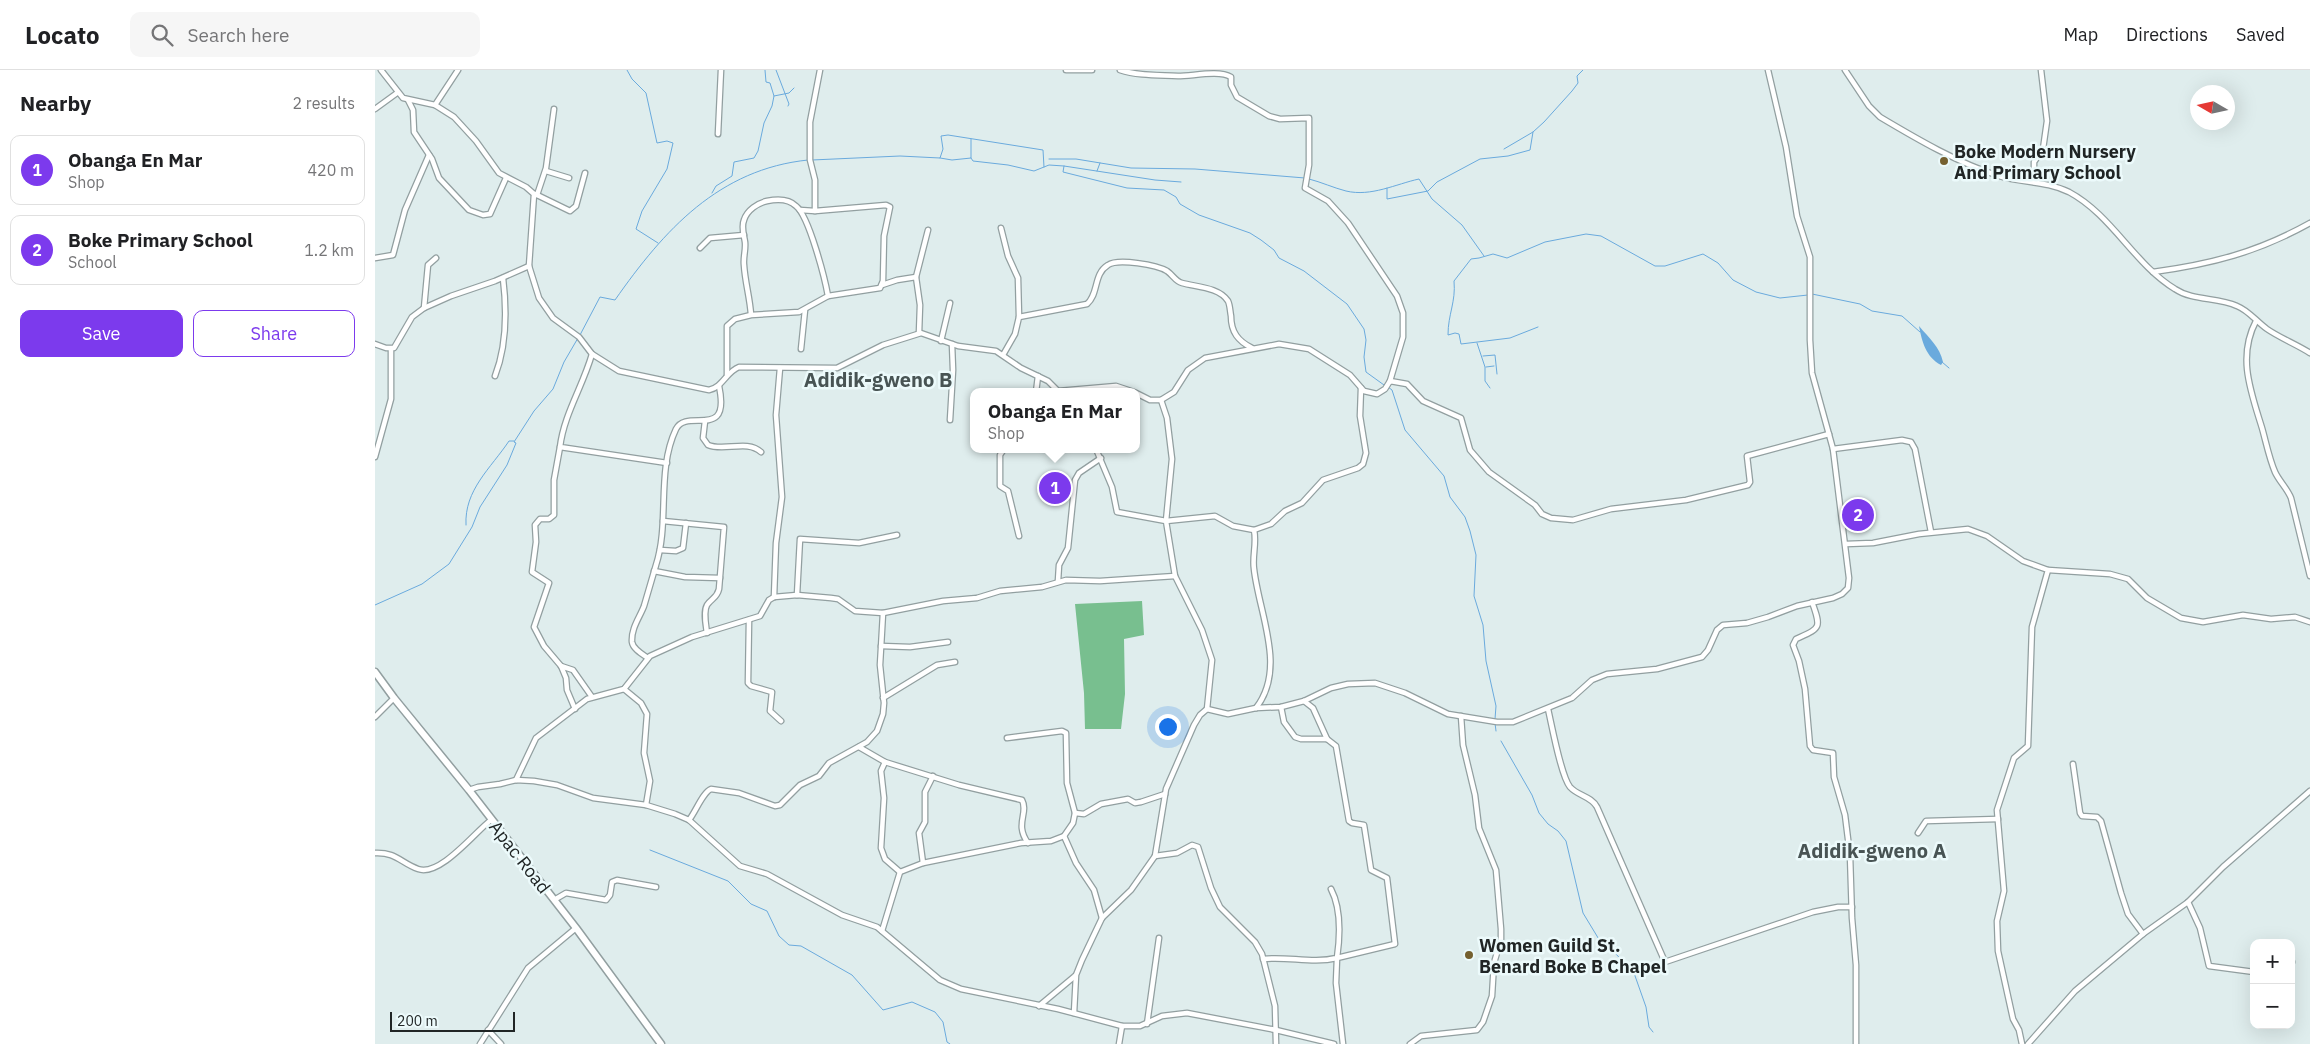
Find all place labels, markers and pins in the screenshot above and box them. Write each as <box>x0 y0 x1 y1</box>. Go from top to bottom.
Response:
place label: Boke Modern Nursery And Primary School <box>1954 140 2136 184</box>
marker: Boke Modern Nursery And Primary School <box>1938 155 1950 167</box>
pin: 1 <box>1039 469 1071 507</box>
pin: 2 <box>1842 496 1874 534</box>
place label: Women Guild St. Benard Boke B Chapel <box>1479 934 1667 978</box>
marker: Women Guild St. Benard Boke B Chapel <box>1463 949 1475 961</box>

